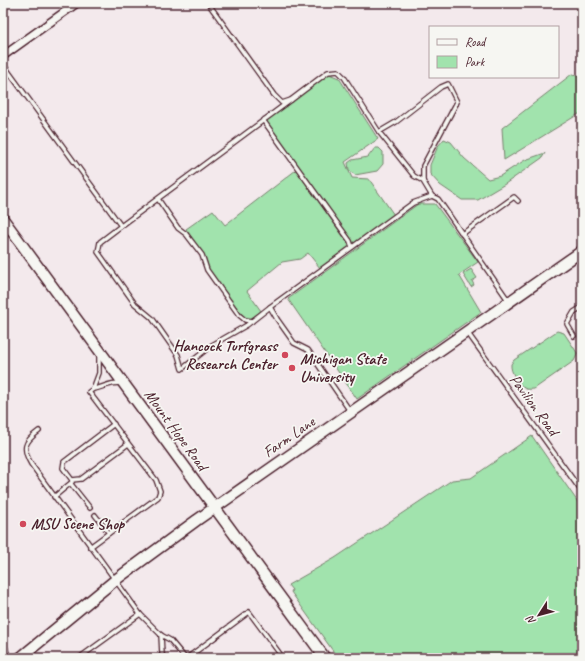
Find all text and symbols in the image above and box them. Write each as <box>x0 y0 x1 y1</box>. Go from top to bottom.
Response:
legend <box>429 26 559 78</box>
text: Road <box>465 34 487 50</box>
text: Park <box>465 54 486 70</box>
place label: Hancock Turfgrass Research Center <box>173 336 279 374</box>
place label: Michigan State University <box>300 349 388 387</box>
marker: Hancock Turfgrass Research Center <box>280 350 290 360</box>
marker: Michigan State University <box>287 363 297 373</box>
street label: Pavilion Road <box>505 370 565 442</box>
street label: Mount Hope Road <box>140 385 214 477</box>
street label: Farm Lane <box>259 411 320 462</box>
place label: MSU Scene Shop <box>31 514 125 534</box>
marker: MSU Scene Shop <box>18 519 28 529</box>
north arrow <box>519 595 559 635</box>
text: N <box>522 612 539 628</box>

